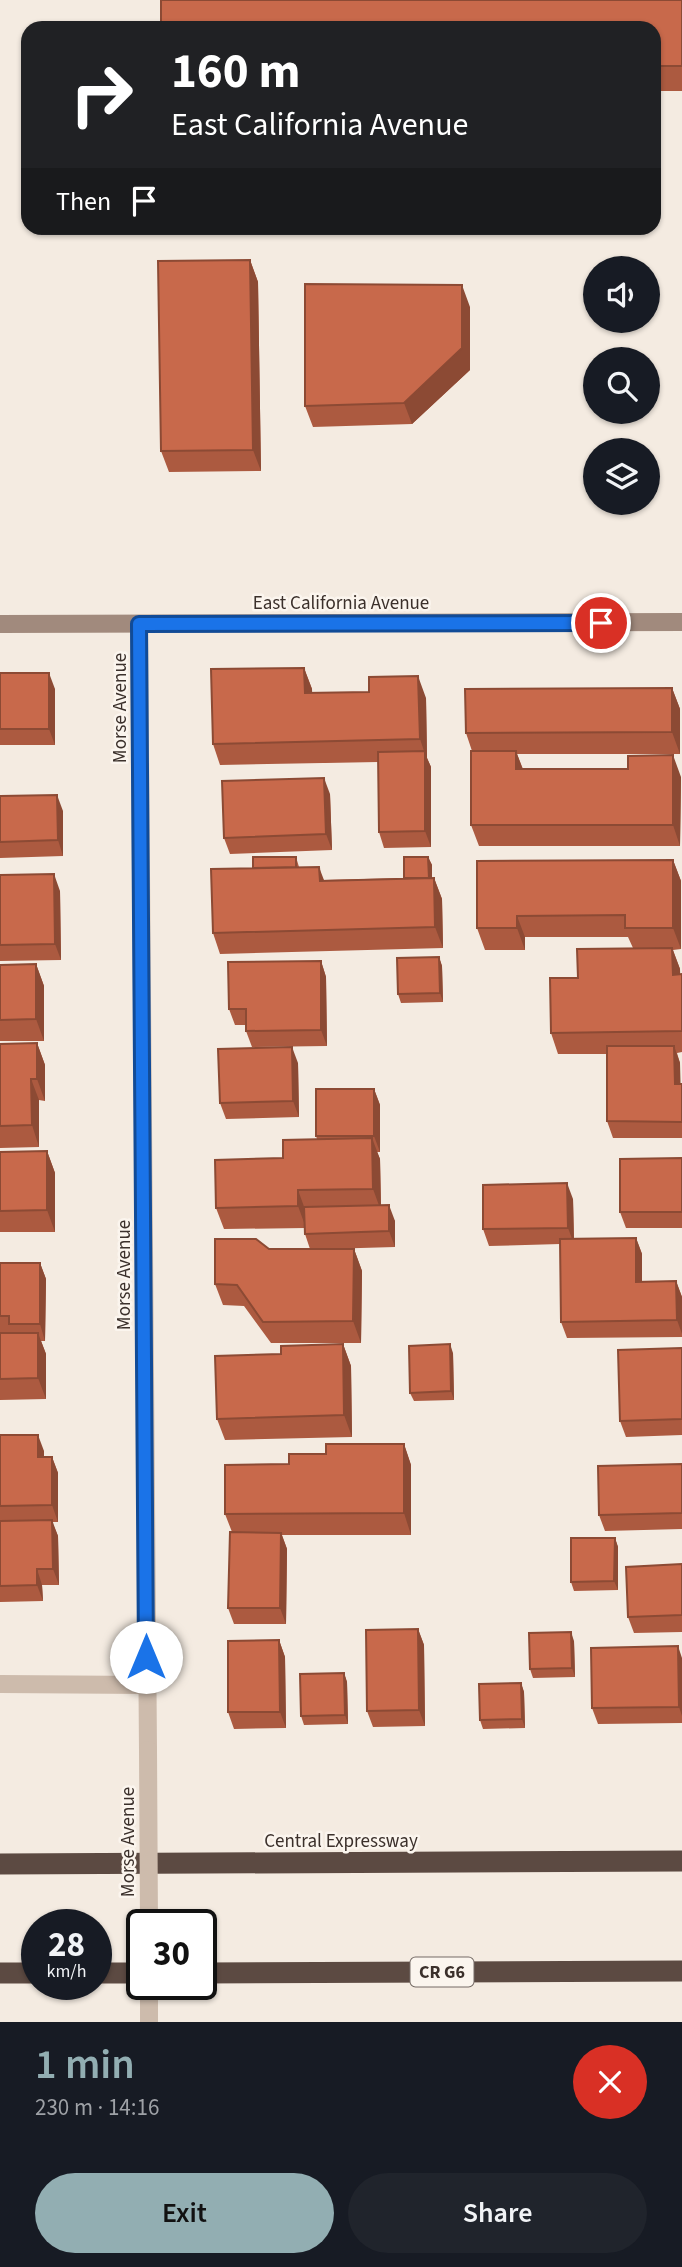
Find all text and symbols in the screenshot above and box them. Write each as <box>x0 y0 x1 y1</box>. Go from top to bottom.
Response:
text: 160 m <box>171 37 300 107</box>
icon: right <box>56 49 147 140</box>
text: East California Avenue <box>171 102 468 148</box>
icon: arrive <box>125 182 163 220</box>
text: Then <box>56 183 111 220</box>
map controls <box>583 256 660 515</box>
button: sound <box>583 256 660 333</box>
button: search <box>583 347 660 424</box>
button: layers <box>583 438 660 515</box>
street label: East California Avenue <box>253 590 429 617</box>
pin <box>571 593 631 653</box>
icon: arrive <box>582 604 620 642</box>
street label: Morse Avenue <box>107 653 134 763</box>
street label: Morse Avenue <box>111 1220 138 1330</box>
position arrow <box>109 1620 183 1694</box>
street label: Morse Avenue <box>115 1787 142 1897</box>
street label: Central Expressway <box>264 1828 418 1855</box>
speed limit sign: 30 <box>126 1909 217 2000</box>
text: 28 <box>48 1920 85 1970</box>
road number: CR G6 <box>410 1958 474 1986</box>
text: km/h <box>47 1959 86 1984</box>
text: 1 min <box>35 2035 135 2095</box>
button: close <box>573 2045 647 2119</box>
text: 230 m · 14:16 <box>35 2091 159 2124</box>
button: Exit <box>35 2173 334 2253</box>
button: Share <box>348 2173 647 2253</box>

